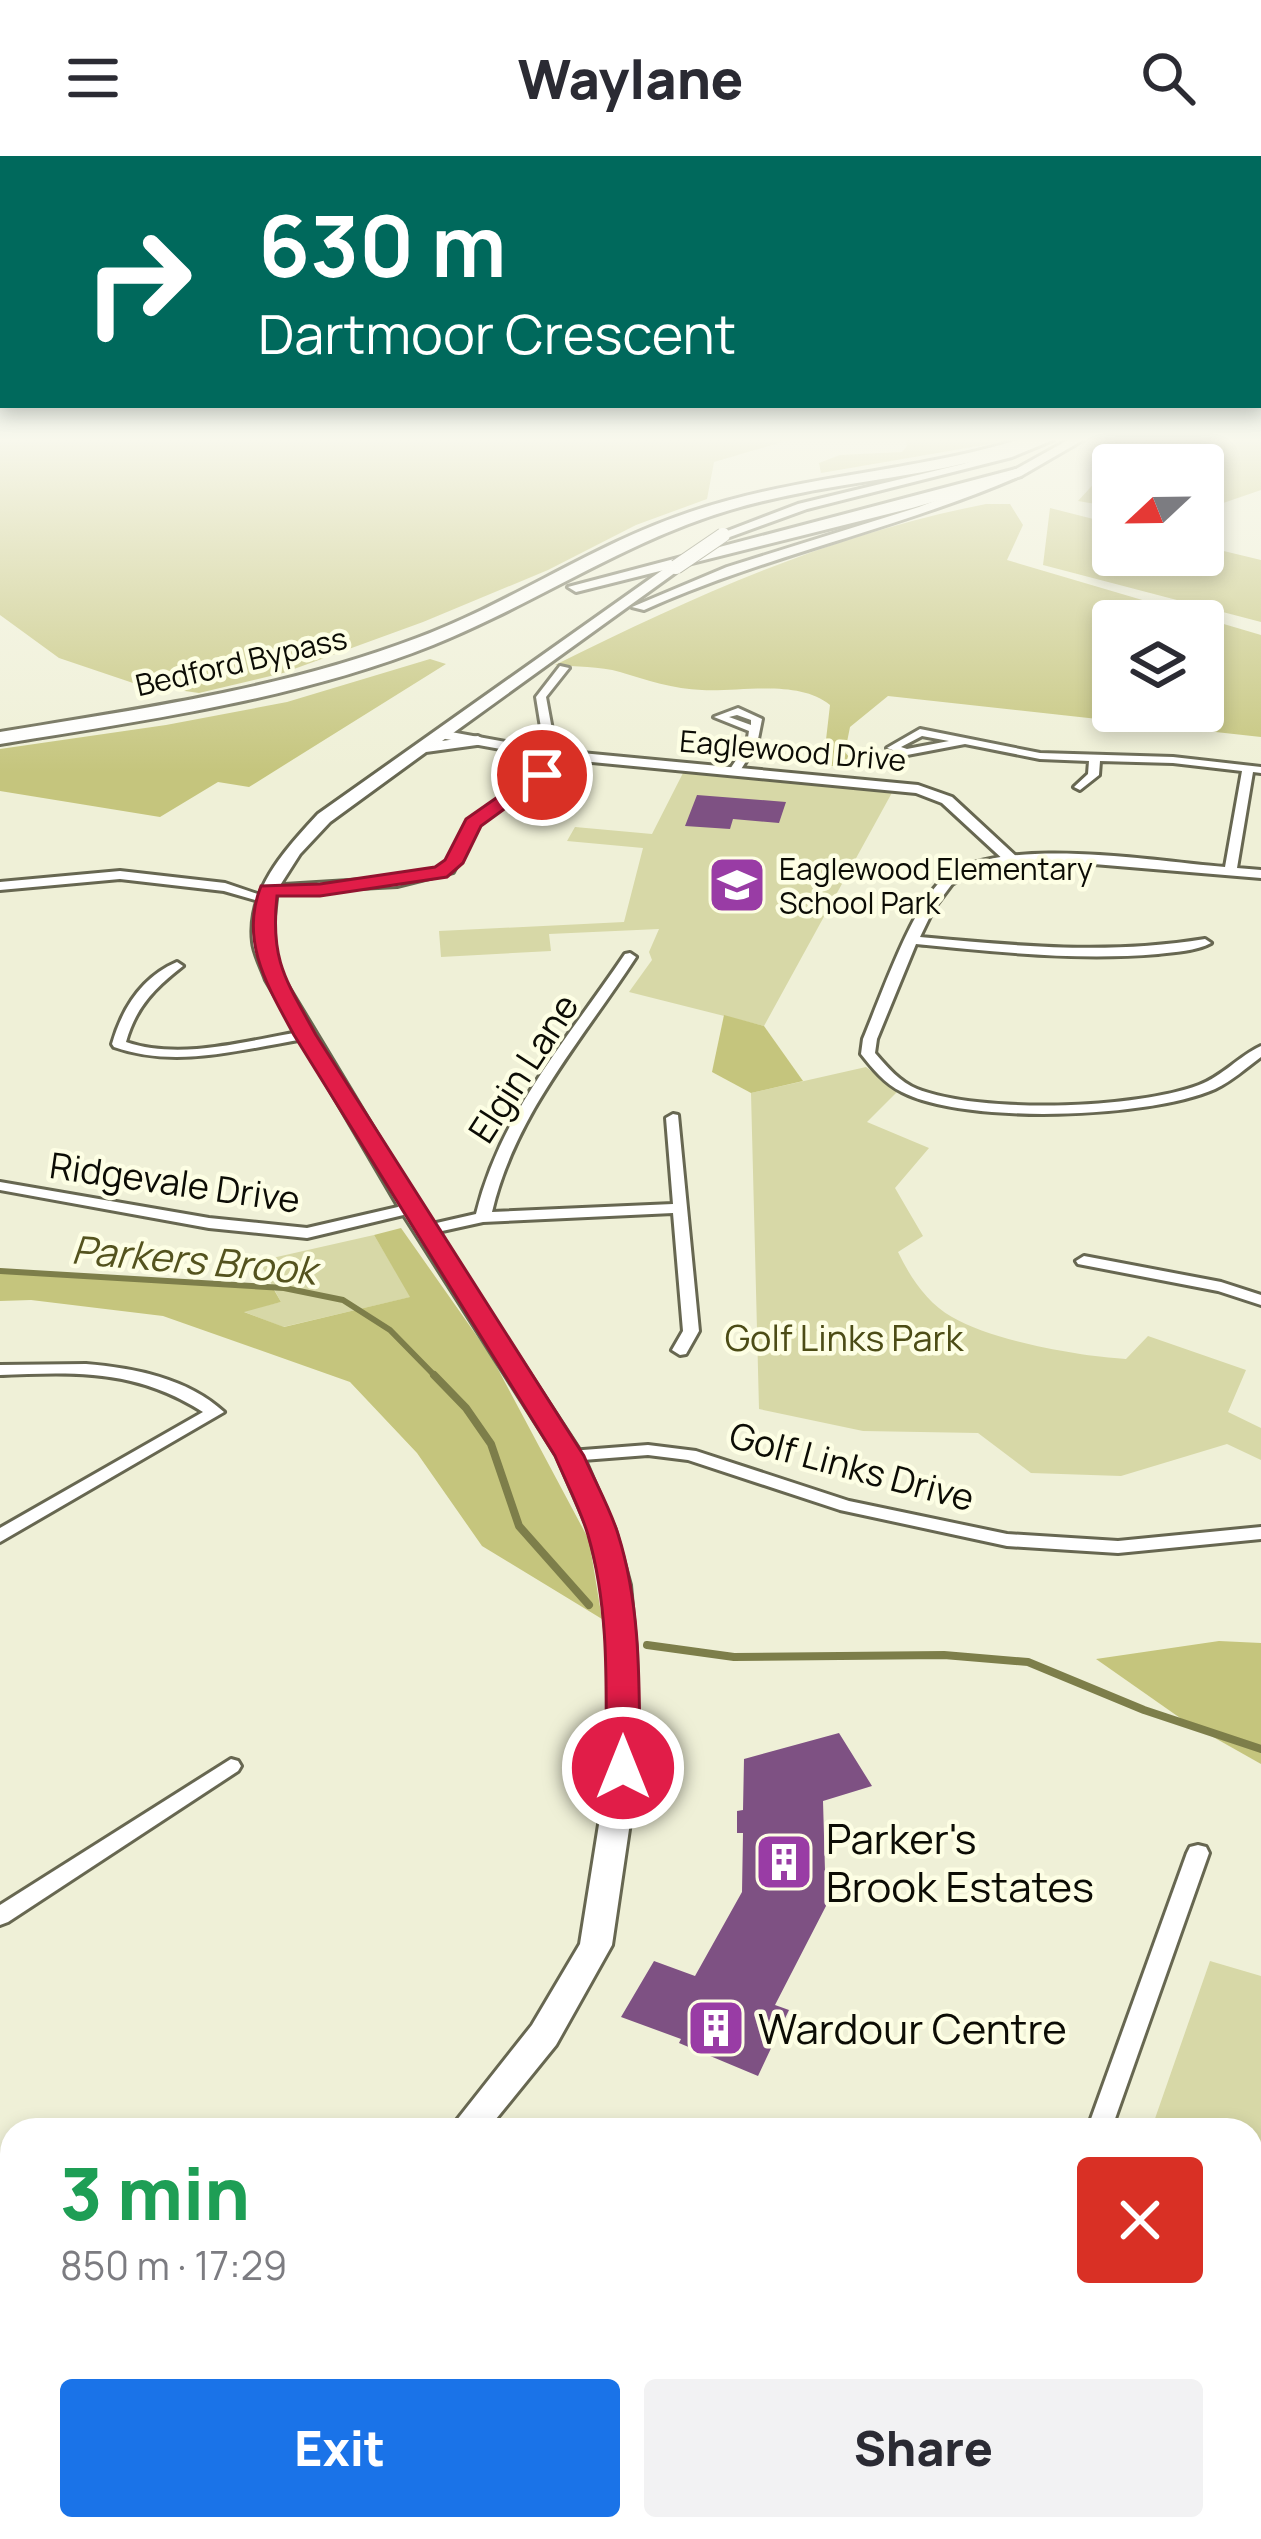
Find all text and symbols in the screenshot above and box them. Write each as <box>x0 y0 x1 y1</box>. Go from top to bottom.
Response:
text: Waylane <box>518 41 743 115</box>
icon: menu <box>60 45 126 111</box>
icon: search <box>1135 45 1201 111</box>
text: 630 m <box>258 187 507 302</box>
icon: right <box>60 204 216 360</box>
text: Dartmoor Crescent <box>258 296 736 370</box>
north arrow <box>1092 444 1224 576</box>
map controls <box>1092 444 1224 732</box>
button: layers <box>1092 600 1224 732</box>
street label: Bedford Bypass <box>131 617 351 705</box>
street label: Eaglewood Drive <box>678 720 908 780</box>
pin <box>491 724 593 826</box>
icon: arrive <box>509 742 575 808</box>
place label: Eaglewood Elementary School Park <box>779 848 1093 923</box>
school or university icon: Eaglewood Elementary School Park <box>706 854 768 916</box>
street label: Elgin Lane <box>457 984 589 1152</box>
street label: Ridgevale Drive <box>47 1140 303 1224</box>
water label: Parkers Brook <box>70 1221 324 1297</box>
park label: Golf Links Park <box>725 1313 964 1362</box>
street label: Golf Links Drive <box>724 1410 980 1522</box>
position arrow <box>560 1705 686 1831</box>
place label: Parker's Brook Estates <box>826 1809 1094 1915</box>
building icon: Parker's Brook Estates <box>753 1831 815 1893</box>
building icon: Wardour Centre <box>685 1997 747 2059</box>
place label: Wardour Centre <box>758 1999 1067 2057</box>
text: 3 min <box>60 2143 250 2242</box>
button: close <box>1077 2157 1203 2283</box>
text: 850 m · 17:29 <box>60 2238 287 2292</box>
button: Exit <box>60 2379 620 2517</box>
button: Share <box>644 2379 1203 2517</box>

